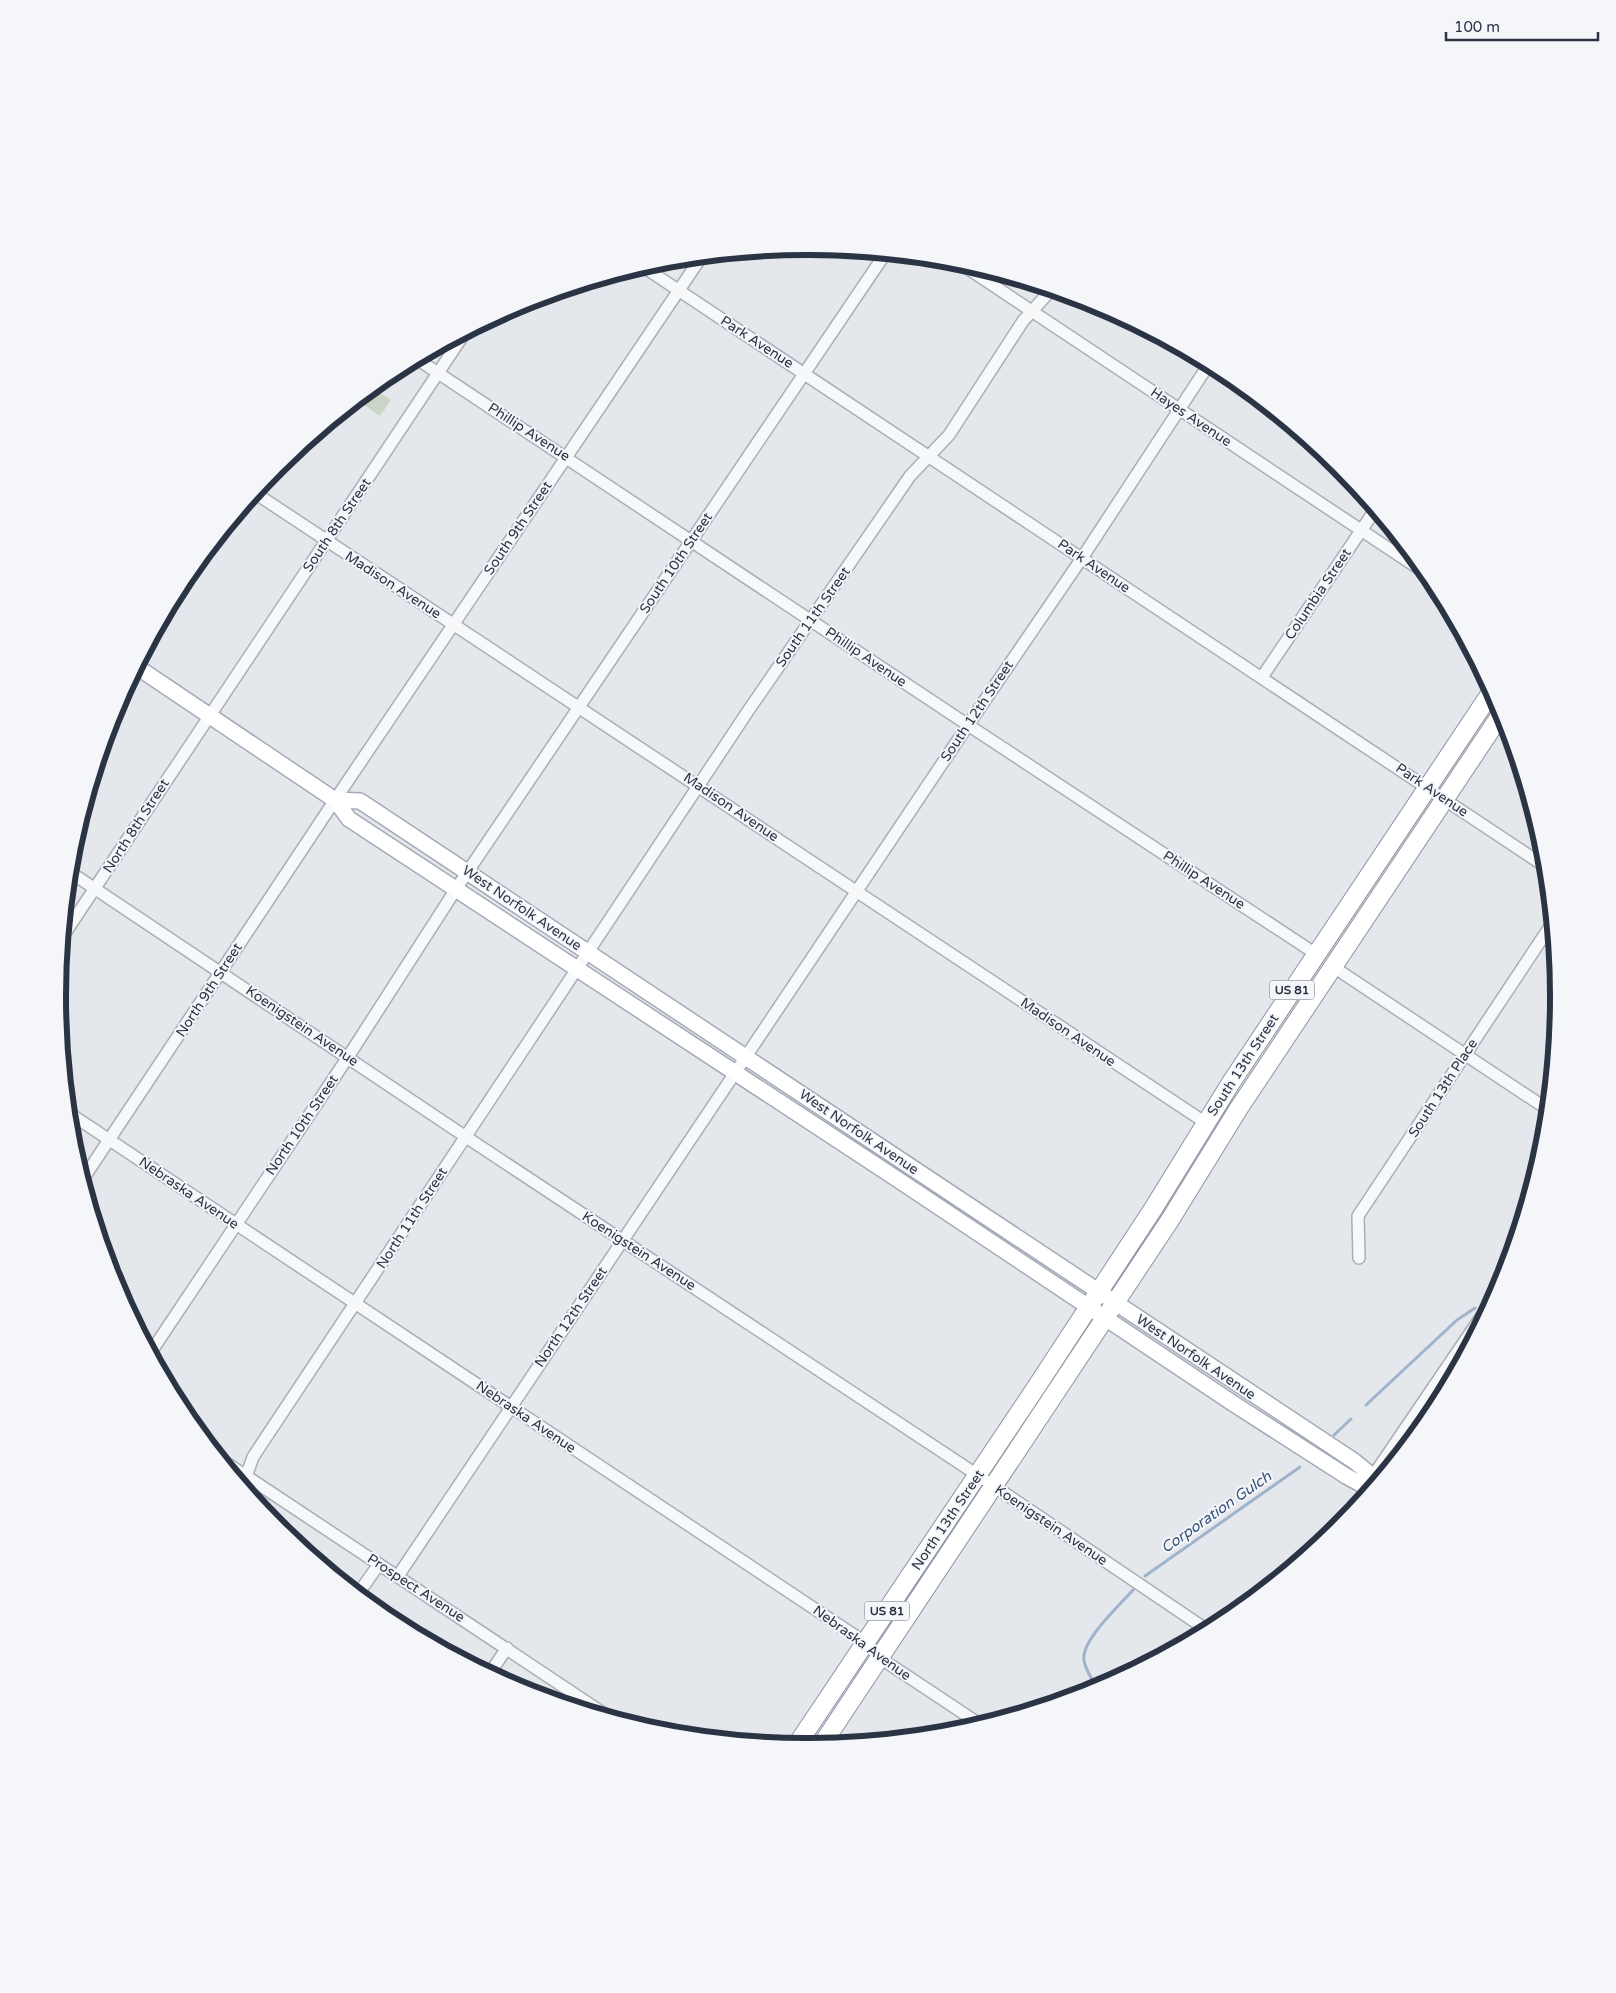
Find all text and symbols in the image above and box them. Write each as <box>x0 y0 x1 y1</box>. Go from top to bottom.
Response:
scale bar <box>1446 10 1598 42</box>
text: 100 m <box>1454 18 1500 36</box>
street label: Park Avenue <box>717 312 797 372</box>
street label: Hayes Avenue <box>1147 384 1235 450</box>
street label: Phillip Avenue <box>485 399 573 465</box>
street label: South 8th Street <box>299 474 375 575</box>
street label: South 9th Street <box>480 477 556 578</box>
street label: South 10th Street <box>636 509 716 617</box>
street label: Park Avenue <box>1055 536 1133 596</box>
street label: Columbia Street <box>1281 544 1355 643</box>
street label: Madison Avenue <box>342 548 444 622</box>
street label: South 11th Street <box>772 563 854 670</box>
street label: Phillip Avenue <box>822 624 910 690</box>
street label: South 12th Street <box>937 657 1017 765</box>
street label: Park Avenue <box>1393 760 1471 820</box>
street label: Madison Avenue <box>680 769 782 845</box>
street label: North 8th Street <box>99 775 173 876</box>
street label: Phillip Avenue <box>1160 847 1248 913</box>
street label: West Norfolk Avenue <box>459 862 585 954</box>
street label: North 9th Street <box>172 939 246 1040</box>
road number: US 81 <box>1270 980 1314 1000</box>
street label: Koenigstein Avenue <box>242 982 362 1070</box>
street label: Madison Avenue <box>1017 994 1119 1070</box>
street label: South 13th Street <box>1204 1010 1283 1119</box>
street label: South 13th Place <box>1405 1035 1481 1141</box>
street label: North 10th Street <box>262 1071 342 1178</box>
street label: West Norfolk Avenue <box>796 1086 922 1178</box>
street label: Nebraska Avenue <box>136 1153 242 1233</box>
street label: North 11th Street <box>373 1164 451 1272</box>
street label: Koenigstein Avenue <box>579 1208 699 1294</box>
street label: North 12th Street <box>531 1263 611 1370</box>
street label: West Norfolk Avenue <box>1133 1311 1259 1403</box>
street label: Nebraska Avenue <box>473 1377 579 1457</box>
street label: North 13th Street <box>908 1466 988 1573</box>
water label: Corporation Gulch <box>1157 1467 1275 1557</box>
street label: Koenigstein Avenue <box>991 1481 1111 1569</box>
street label: Prospect Avenue <box>364 1550 468 1626</box>
street label: Nebraska Avenue <box>810 1602 914 1684</box>
road number: US 81 <box>864 1602 910 1620</box>

